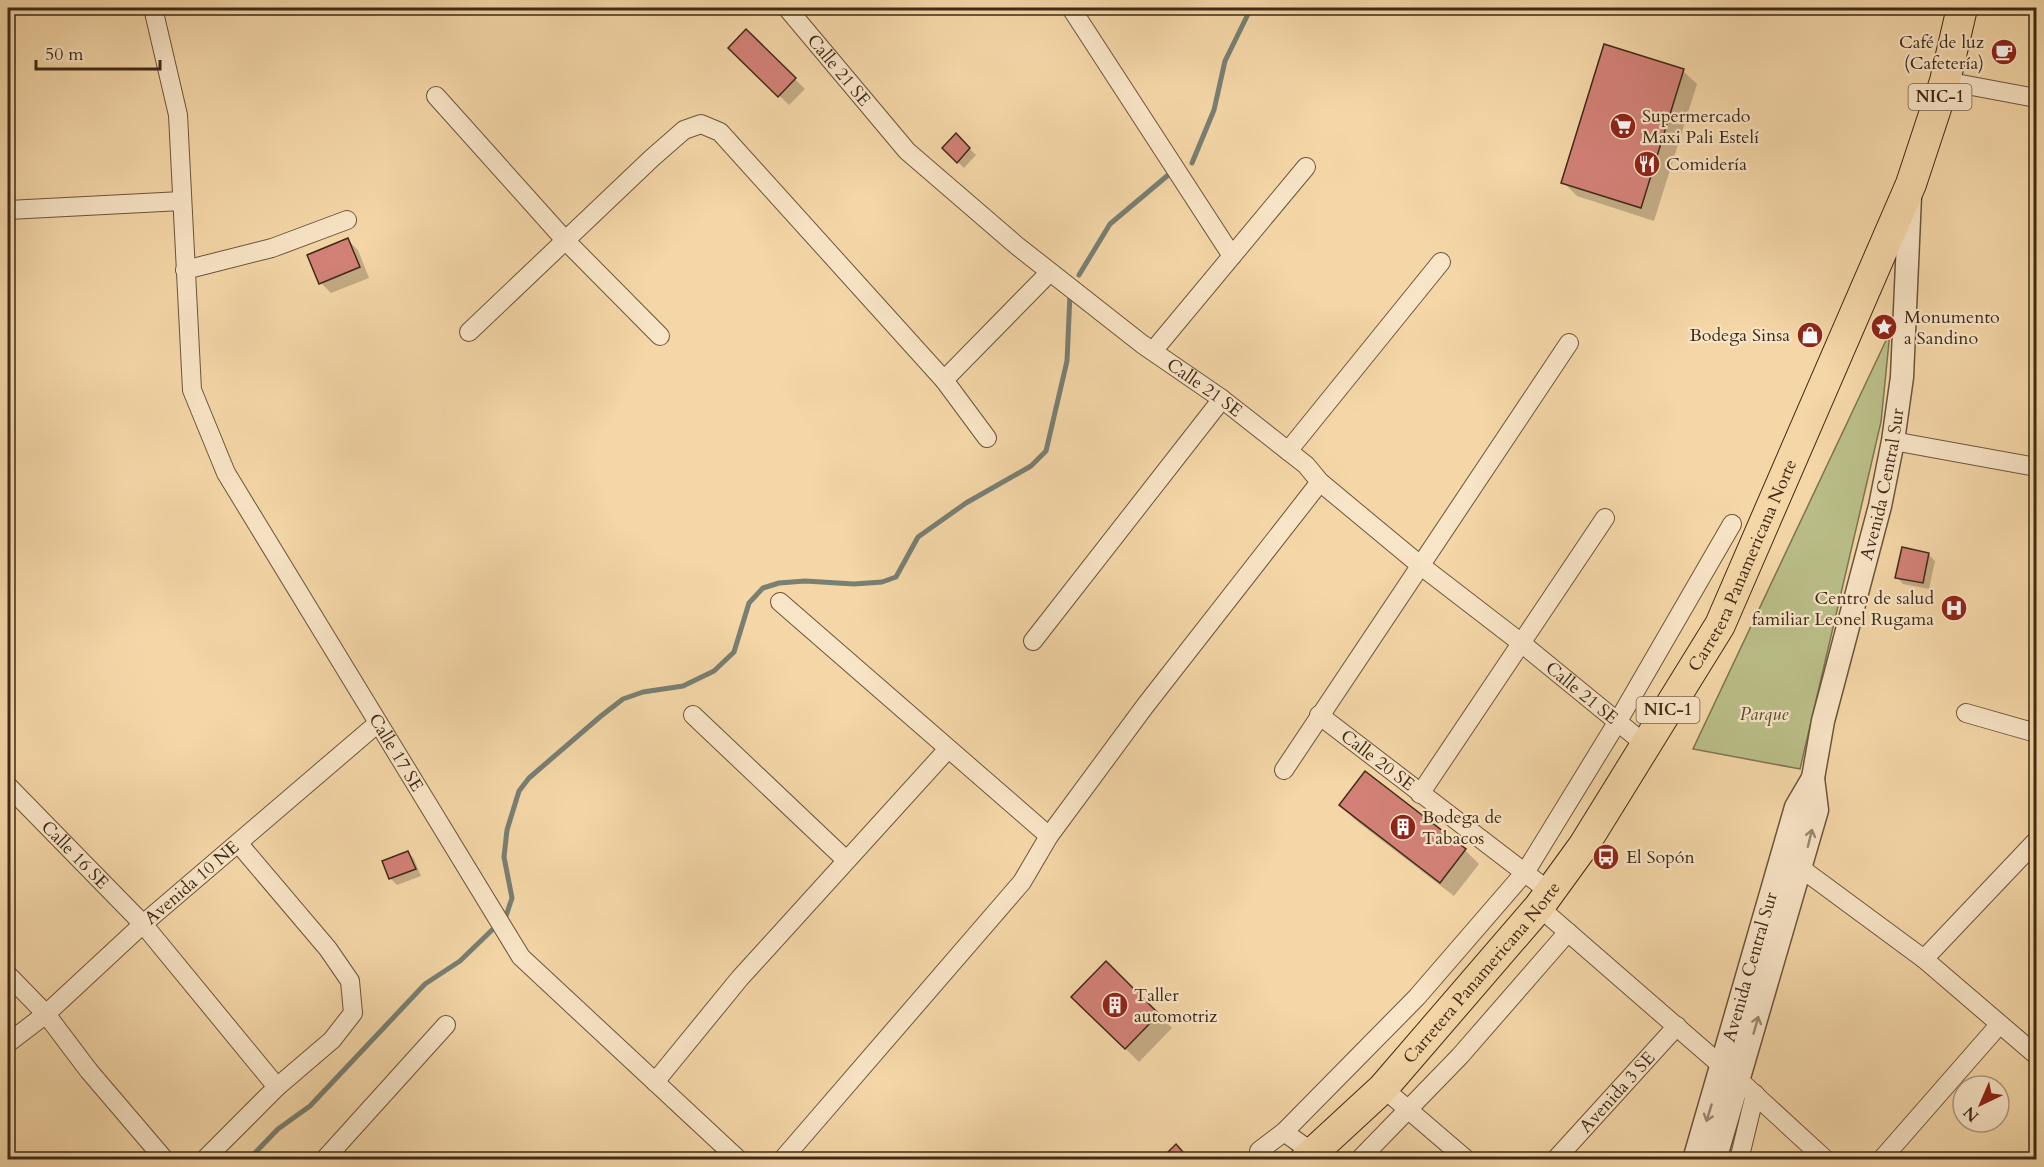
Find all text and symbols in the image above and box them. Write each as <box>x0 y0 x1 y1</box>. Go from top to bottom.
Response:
street label: Calle 21 SE <box>801 29 877 111</box>
place label: Café de luz (Cafetería) <box>1899 30 1984 76</box>
scale bar <box>36 33 160 71</box>
cafe icon: Café de luz (Cafetería) <box>1989 37 2019 67</box>
text: 50 m <box>45 42 84 67</box>
road number: NIC-1 <box>1908 84 1972 110</box>
place label: Supermercado Maxi Pali Estelí <box>1642 104 1759 150</box>
supermarket icon: Supermercado Maxi Pali Estelí <box>1608 111 1638 141</box>
restaurant icon: Comidería <box>1632 149 1662 179</box>
place label: Comidería <box>1666 152 1747 177</box>
place label: Monumento a Sandino <box>1904 305 2000 351</box>
place icon: Monumento a Sandino <box>1869 312 1899 342</box>
shop icon: Bodega Sinsa <box>1795 320 1825 350</box>
place label: Bodega Sinsa <box>1689 323 1790 348</box>
street label: Calle 21 SE <box>1162 352 1248 423</box>
street label: Avenida Central Sur <box>1854 406 1910 563</box>
street label: Carretera Panamericana Norte <box>1682 455 1803 676</box>
place label: Centro de salud familiar Leonel Rugama <box>1752 586 1934 632</box>
hospital icon: Centro de salud familiar Leonel Rugama <box>1939 593 1969 623</box>
street label: Calle 21 SE <box>1540 655 1624 730</box>
road number: NIC-1 <box>1636 697 1700 723</box>
park label: Parque <box>1740 702 1789 727</box>
street label: Calle 17 SE <box>363 709 430 796</box>
street label: Calle 20 SE <box>1336 724 1420 796</box>
place label: Bodega de Tabacos <box>1422 805 1502 851</box>
building icon: Bodega de Tabacos <box>1388 812 1418 842</box>
street label: Calle 16 SE <box>36 815 115 895</box>
one-way arrow <box>1805 829 1816 848</box>
street label: Avenida 10 NE <box>139 835 244 930</box>
bus stop icon: El Sopón <box>1591 842 1621 872</box>
place label: El Sopón <box>1626 845 1696 870</box>
street label: Carretera Panamericana Norte <box>1397 876 1566 1069</box>
street label: Avenida Central Sur <box>1716 889 1783 1045</box>
place label: Taller automotriz <box>1134 983 1217 1029</box>
building icon: Taller automotriz <box>1100 990 1130 1020</box>
one-way arrow <box>1751 1016 1762 1035</box>
street label: Avenida 3 SE <box>1573 1046 1660 1138</box>
north arrow <box>1951 1074 2011 1134</box>
text: N <box>1959 1101 1984 1127</box>
one-way arrow <box>1702 1103 1713 1122</box>

